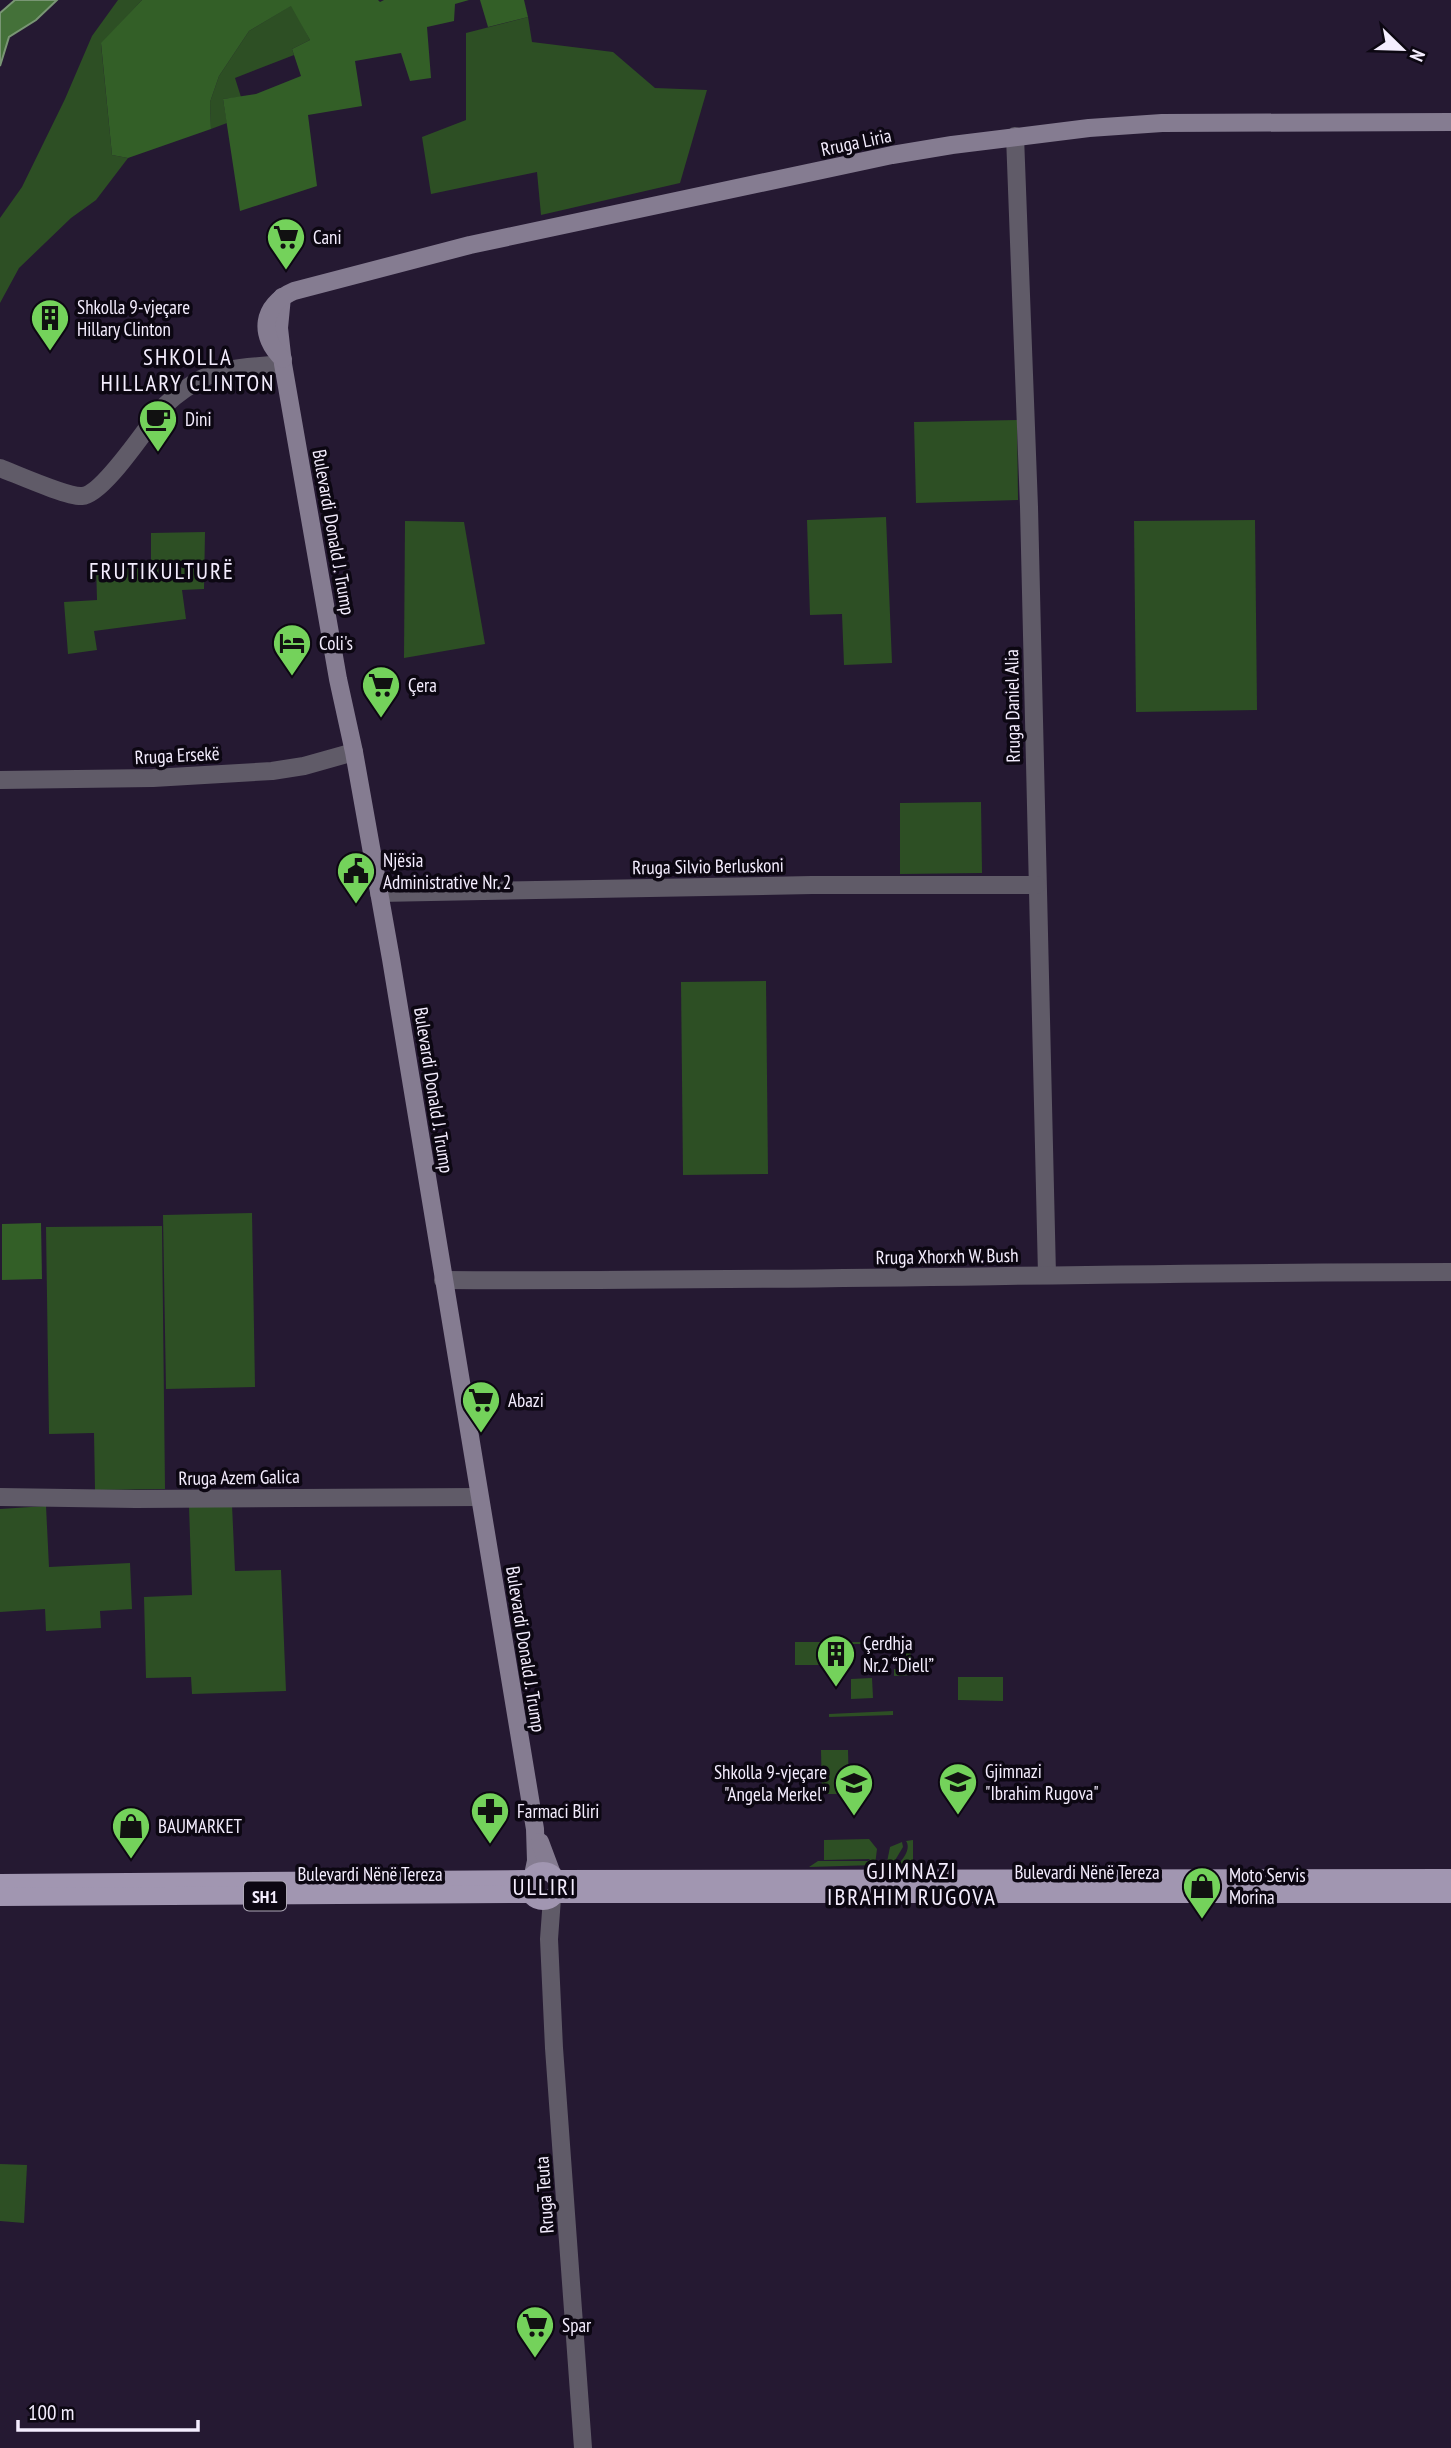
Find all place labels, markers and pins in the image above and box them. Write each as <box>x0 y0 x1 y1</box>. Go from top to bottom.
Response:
supermarket icon: Cani <box>265 216 307 271</box>
place label: Cani <box>313 225 342 249</box>
place label: Shkolla 9-vjeçare Hillary Clinton <box>77 295 190 341</box>
building icon: Shkolla 9-vjeçare Hillary Clinton <box>29 297 71 352</box>
cafe icon: Dini <box>137 398 179 453</box>
place label: Dini <box>185 407 212 431</box>
hotel icon: Coli's <box>271 622 313 677</box>
place label: Coli's <box>319 631 353 655</box>
supermarket icon: Çera <box>360 664 402 719</box>
place label: Çera <box>408 673 437 697</box>
place label: Njësia Administrative Nr. 2 <box>383 848 511 894</box>
public building icon: Njësia Administrative Nr. 2 <box>335 850 377 905</box>
supermarket icon: Abazi <box>460 1379 502 1434</box>
place label: Abazi <box>508 1388 544 1412</box>
place label: Çerdhja Nr.2 “Diell” <box>863 1631 934 1677</box>
building icon: Çerdhja Nr.2 “Diell” <box>815 1633 857 1688</box>
place label: Gjimnazi "Ibrahim Rugova" <box>985 1759 1099 1805</box>
place label: Shkolla 9-vjeçare "Angela Merkel" <box>714 1760 827 1806</box>
school or university icon: Gjimnazi "Ibrahim Rugova" <box>937 1761 979 1816</box>
school or university icon: Shkolla 9-vjeçare "Angela Merkel" <box>833 1762 875 1817</box>
pharmacy icon: Farmaci Bliri <box>469 1790 511 1845</box>
place label: Farmaci Bliri <box>517 1799 599 1823</box>
shop icon: BAUMARKET <box>110 1805 152 1860</box>
place label: BAUMARKET <box>158 1814 243 1838</box>
place label: Moto Servis Morina <box>1229 1863 1306 1909</box>
shop icon: Moto Servis Morina <box>1181 1865 1223 1920</box>
supermarket icon: Spar <box>514 2304 556 2359</box>
place label: Spar <box>562 2313 592 2337</box>

